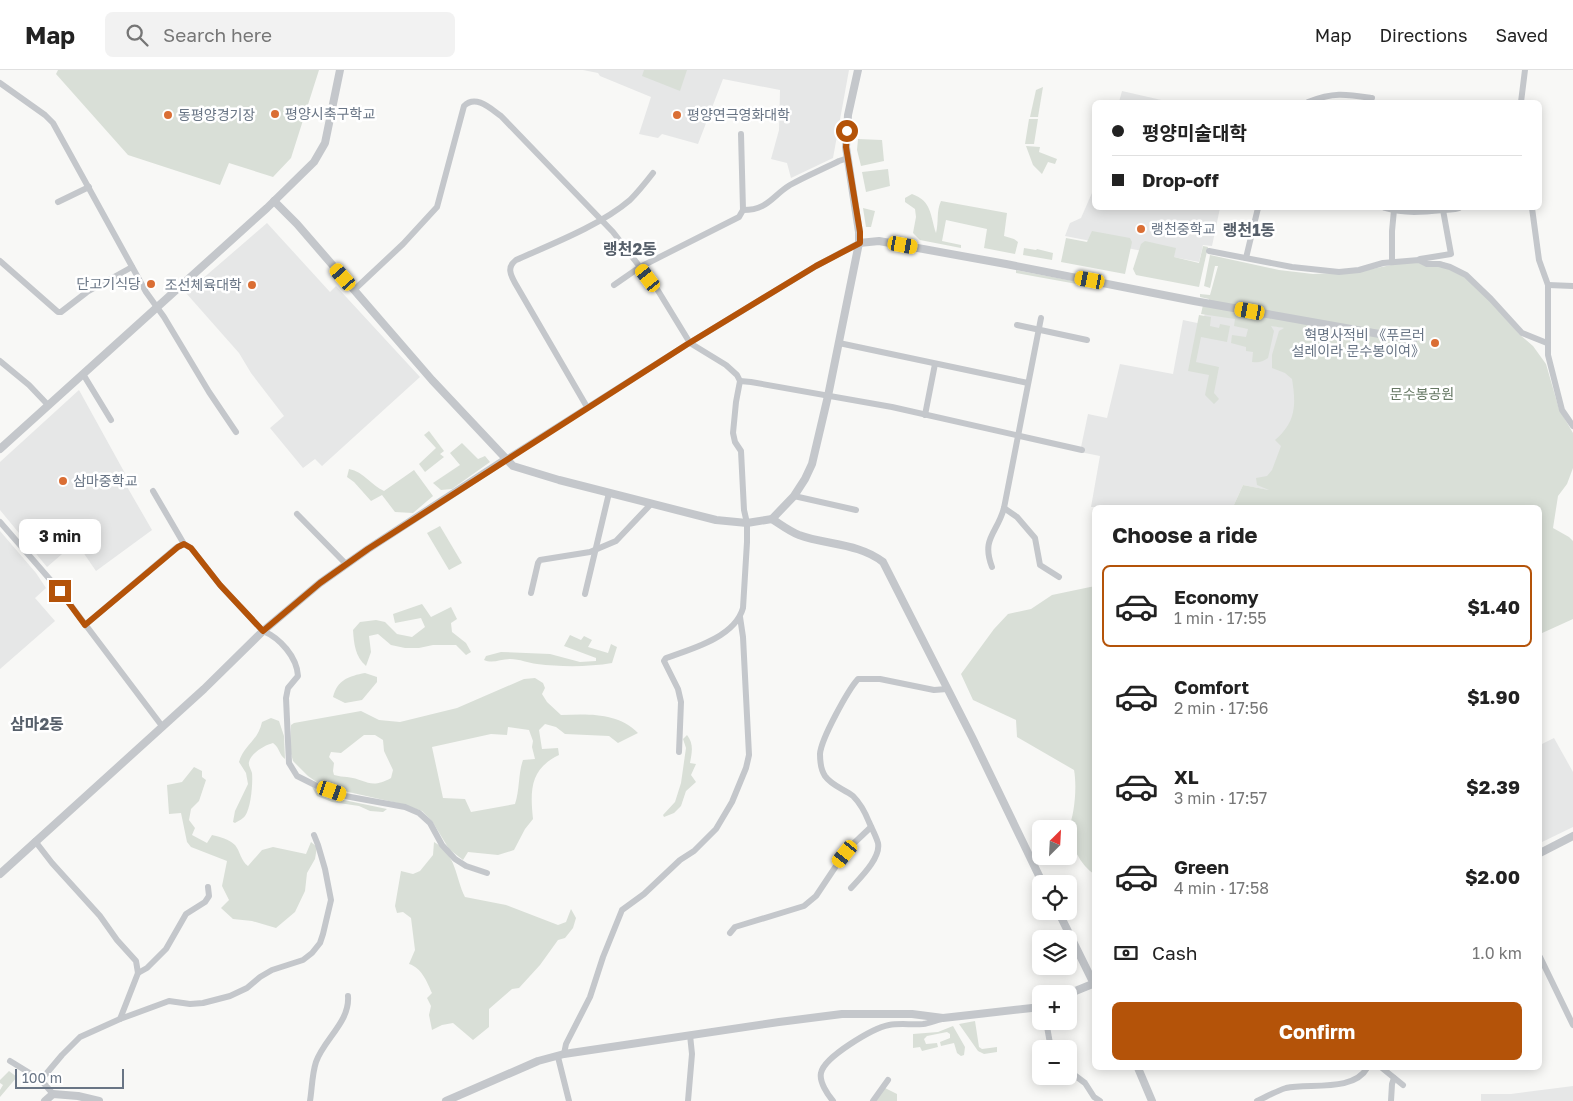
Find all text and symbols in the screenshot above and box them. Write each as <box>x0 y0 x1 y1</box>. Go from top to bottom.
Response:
search box <box>105 12 455 57</box>
text: Map <box>25 20 75 49</box>
icon: search <box>123 21 151 49</box>
text: Search here <box>163 23 272 46</box>
text: Map <box>1315 24 1351 46</box>
text: Directions <box>1379 24 1467 46</box>
text: Saved <box>1495 24 1548 46</box>
place label: 평양시축구학교 <box>285 105 375 122</box>
place label: 동평양경기장 <box>178 106 255 123</box>
place label: 평양연극영화대학 <box>687 106 790 123</box>
marker: 평양시축구학교 <box>269 108 281 120</box>
marker: 동평양경기장 <box>162 109 174 121</box>
marker: 평양연극영화대학 <box>671 109 683 121</box>
route start <box>836 120 858 142</box>
text: 평양미술대학 <box>1142 121 1247 144</box>
text: Drop-off <box>1142 168 1219 191</box>
place label: 랭천중학교 <box>1151 220 1216 237</box>
district label: 랭천1동 <box>1223 220 1275 240</box>
marker: 랭천중학교 <box>1135 223 1147 235</box>
car <box>886 235 919 255</box>
district label: 랭천2동 <box>603 239 657 259</box>
car <box>327 261 358 293</box>
car <box>632 262 663 294</box>
car <box>1073 270 1106 290</box>
place label: 단고기식당 <box>77 275 141 292</box>
place label: 조선체육대학 <box>165 276 242 293</box>
marker: 단고기식당 <box>145 278 157 290</box>
marker: 조선체육대학 <box>246 279 258 291</box>
car <box>1233 301 1266 321</box>
place label: 혁명사적비 《푸르러 설레이라 문수봉이여》 <box>1292 326 1425 359</box>
marker: 혁명사적비 《푸르러 설레이라 문수봉이여》 <box>1429 337 1441 349</box>
park label: 문수봉공원 <box>1390 385 1454 402</box>
place label: 삼마중학교 <box>73 472 138 489</box>
marker: 삼마중학교 <box>57 475 69 487</box>
callout: 3 min <box>19 518 101 554</box>
text: Choose a ride <box>1112 521 1258 548</box>
text: 3 min <box>39 526 81 546</box>
route end <box>49 580 71 602</box>
icon: car <box>1114 584 1159 629</box>
text: Economy <box>1174 585 1259 608</box>
text: $1.40 <box>1467 595 1520 618</box>
text: 1 min · 17:55 <box>1174 608 1266 628</box>
icon: car <box>1114 674 1159 719</box>
text: Comfort <box>1174 675 1249 698</box>
text: $1.90 <box>1467 685 1520 708</box>
text: 2 min · 17:56 <box>1174 698 1268 718</box>
district label: 삼마2동 <box>10 714 64 734</box>
icon: car <box>1114 764 1159 809</box>
text: XL <box>1174 765 1199 788</box>
text: $2.39 <box>1466 775 1520 798</box>
car <box>315 779 348 803</box>
text: 3 min · 17:57 <box>1174 788 1267 808</box>
north arrow <box>1032 820 1078 865</box>
map controls <box>1032 820 1077 1085</box>
car <box>829 838 860 870</box>
icon: car <box>1114 854 1159 899</box>
text: Green <box>1174 855 1229 878</box>
text: $2.00 <box>1465 865 1520 888</box>
button: locate <box>1032 875 1077 920</box>
text: 4 min · 17:58 <box>1174 878 1269 898</box>
button: layers <box>1032 930 1077 975</box>
icon: cash <box>1112 939 1140 967</box>
text: Cash <box>1152 941 1197 964</box>
text: 1.0 km <box>1472 943 1522 963</box>
button: + <box>1032 985 1077 1030</box>
button: Confirm <box>1112 1002 1522 1060</box>
button: − <box>1032 1040 1077 1085</box>
scale bar <box>15 1066 124 1089</box>
text: 100 m <box>22 1069 62 1086</box>

